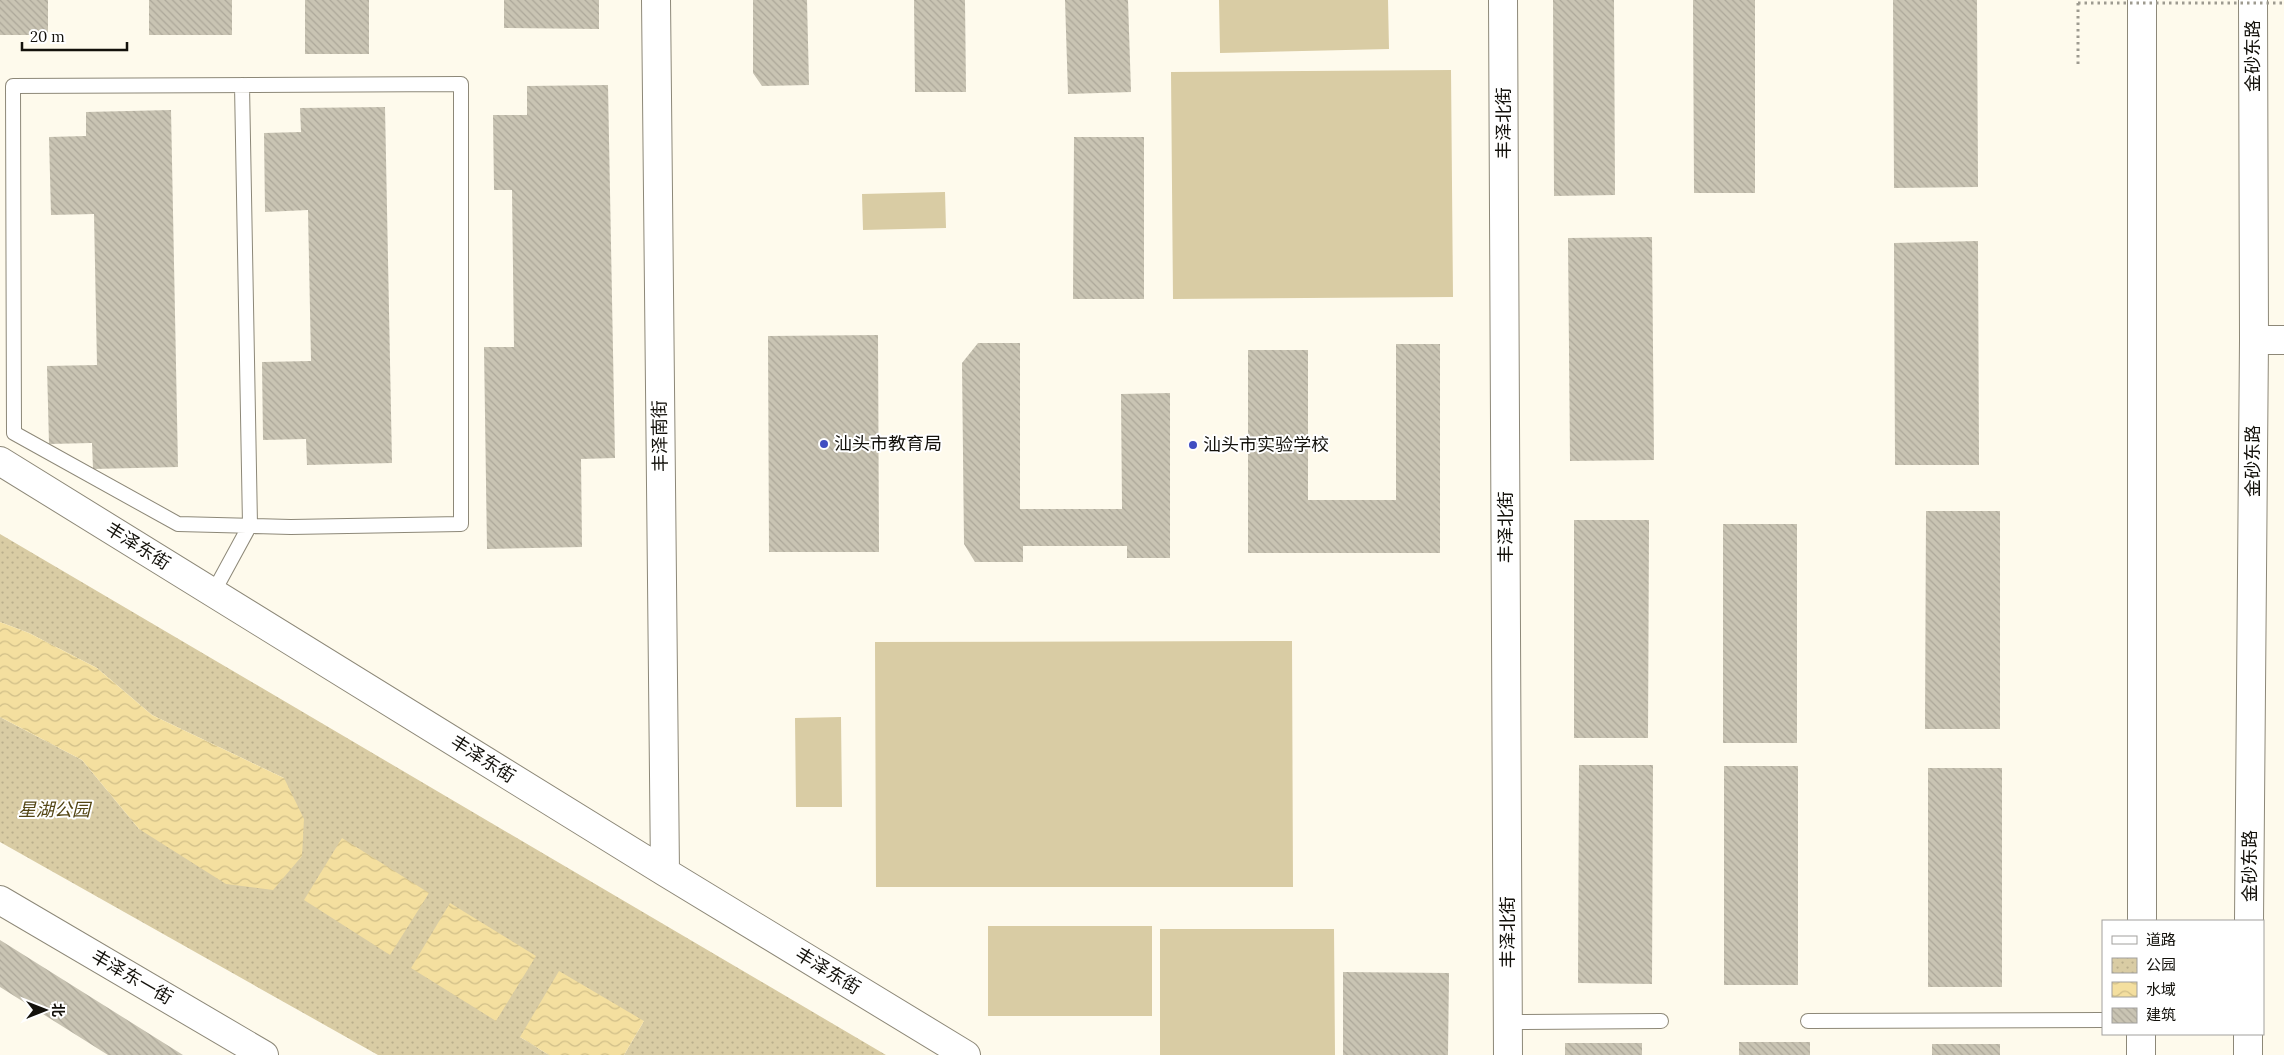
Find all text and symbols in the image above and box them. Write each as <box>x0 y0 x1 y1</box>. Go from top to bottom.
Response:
scale bar <box>22 20 128 52</box>
street label: 金砂东路 <box>2241 20 2264 92</box>
text: 20 m <box>30 27 65 46</box>
street label: 丰泽北街 <box>1492 87 1515 159</box>
street label: 丰泽南街 <box>647 400 672 472</box>
street label: 金砂东路 <box>2241 425 2264 497</box>
place label: 汕头市教育局 <box>834 432 942 455</box>
place label: 汕头市实验学校 <box>1203 433 1329 456</box>
marker: 汕头市教育局 <box>818 438 830 450</box>
marker: 汕头市实验学校 <box>1187 439 1199 451</box>
street label: 丰泽北街 <box>1494 491 1517 563</box>
street label: 丰泽东街 <box>102 517 175 574</box>
street label: 丰泽东街 <box>447 730 520 787</box>
park label: 星湖公园 <box>18 798 93 821</box>
street label: 金砂东路 <box>2238 830 2261 902</box>
street label: 丰泽北街 <box>1496 896 1519 968</box>
legend <box>2102 920 2264 1035</box>
text: 道路 <box>2146 930 2176 949</box>
street label: 丰泽东街 <box>791 942 865 999</box>
street label: 丰泽东一街 <box>88 944 177 1009</box>
text: 公园 <box>2146 955 2176 974</box>
text: 水域 <box>2146 980 2176 999</box>
north arrow <box>20 985 70 1035</box>
text: 北 <box>49 1003 67 1017</box>
text: 建筑 <box>2146 1005 2176 1024</box>

